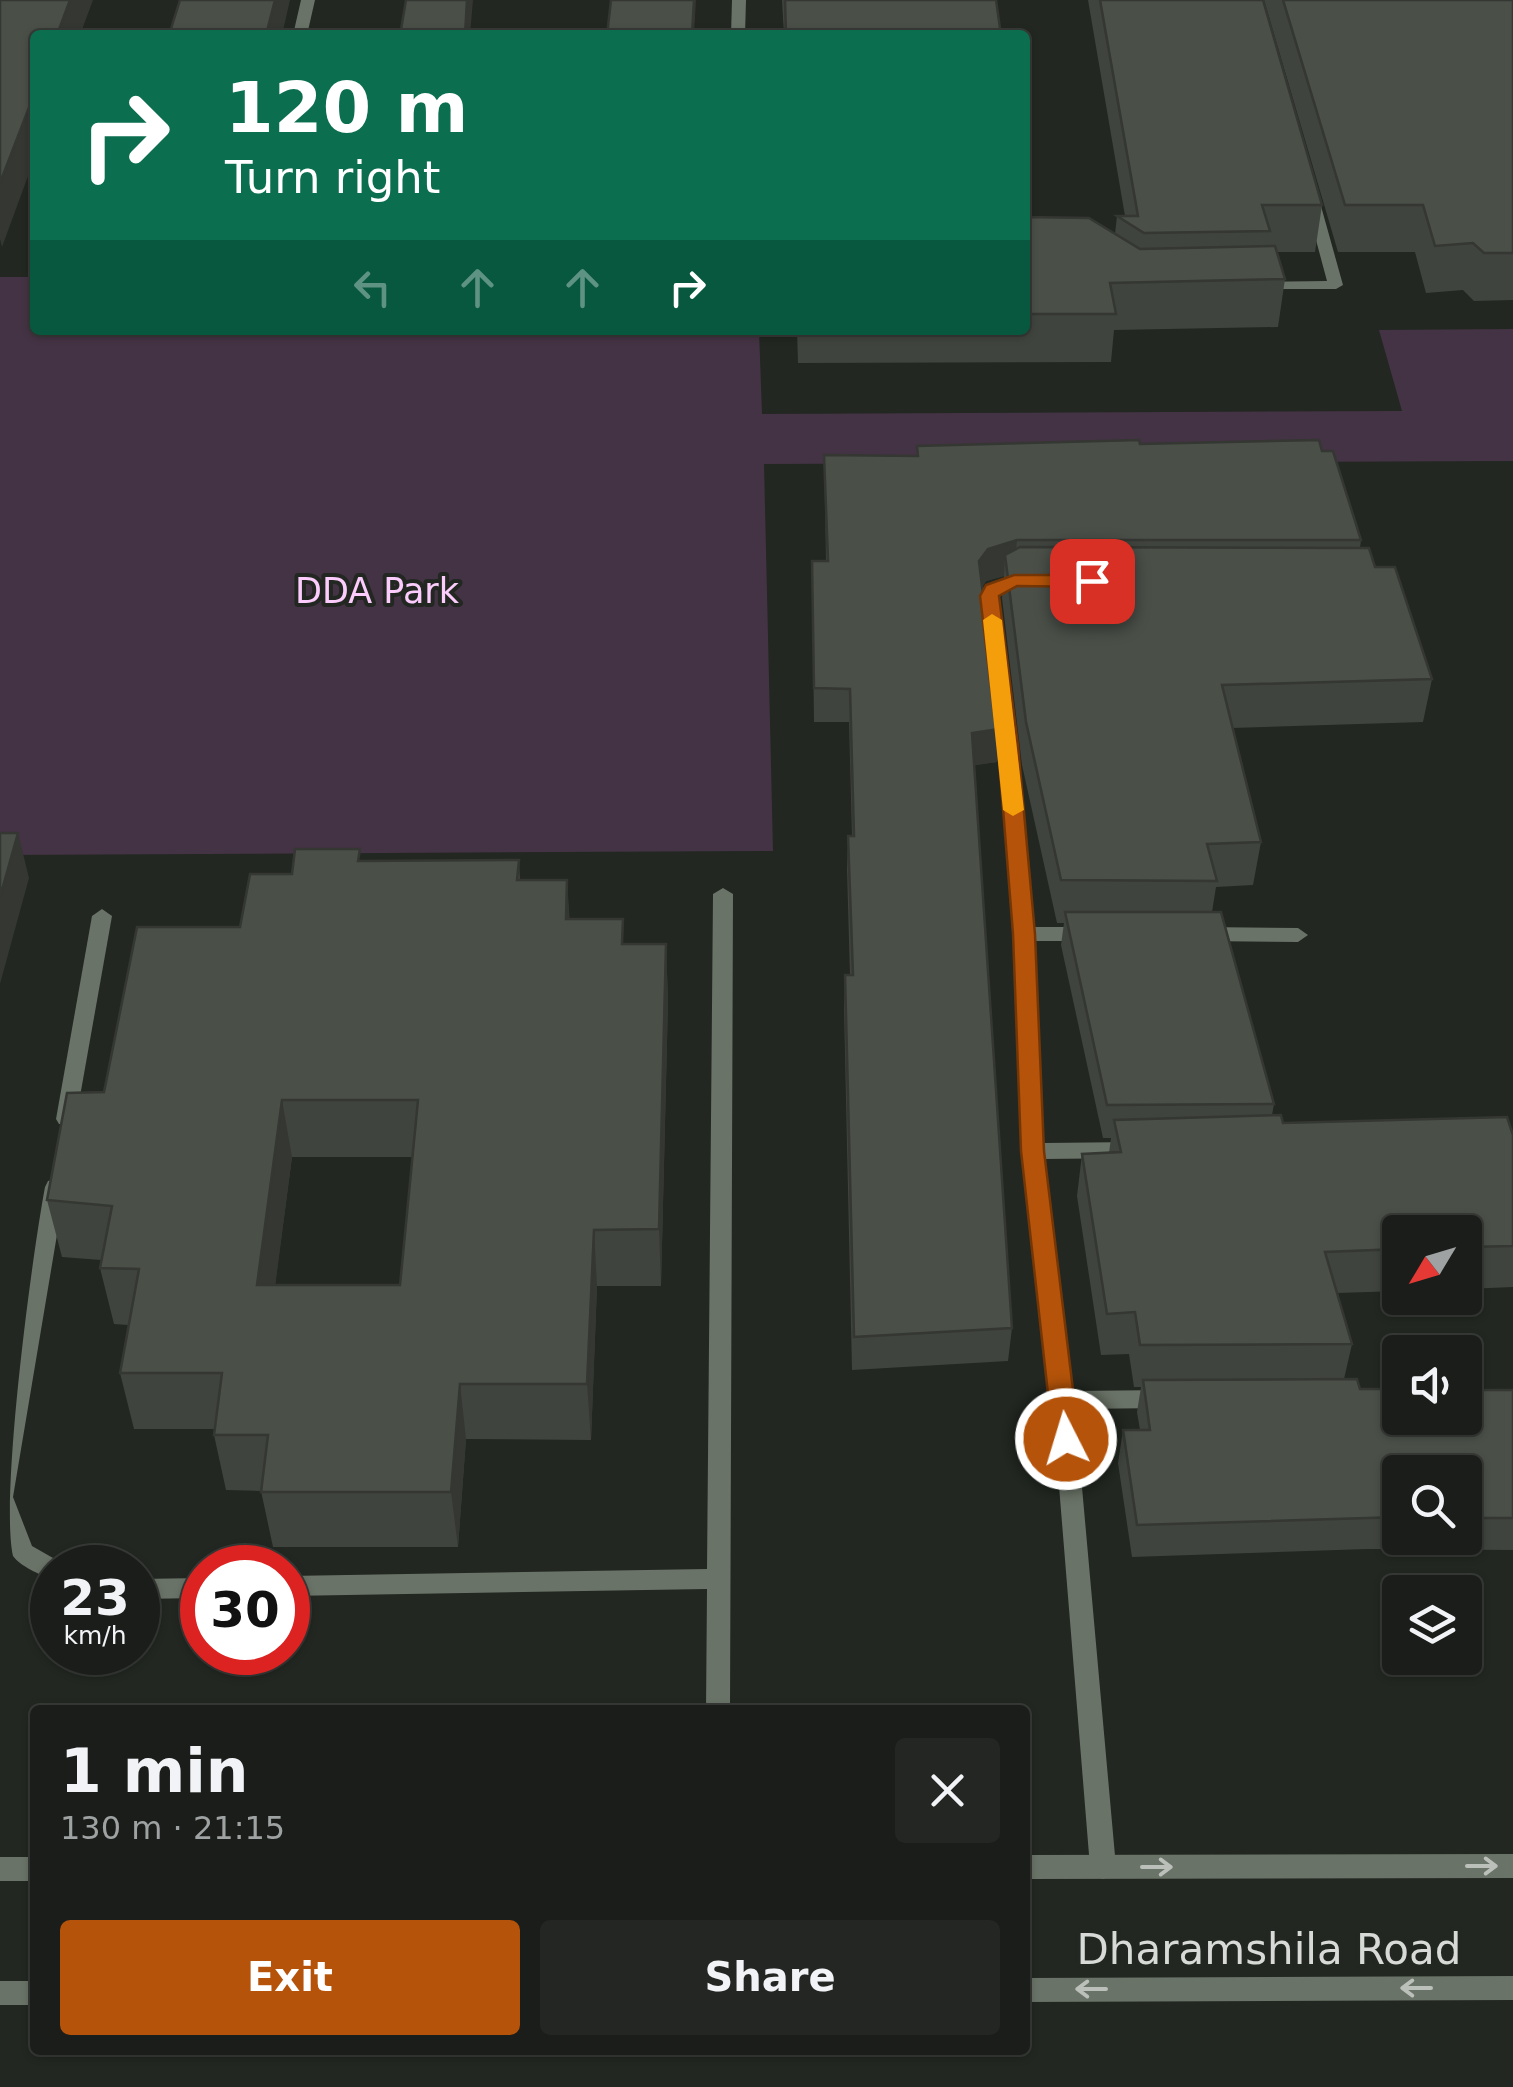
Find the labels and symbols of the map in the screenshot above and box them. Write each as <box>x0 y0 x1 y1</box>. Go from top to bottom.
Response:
pin <box>1050 539 1135 624</box>
park label: DDA Park <box>295 571 460 611</box>
north arrow <box>1382 1215 1482 1315</box>
position arrow <box>1014 1387 1118 1491</box>
speed limit sign: 30 <box>180 1545 310 1675</box>
one-way arrow <box>1466 1856 1498 1876</box>
one-way arrow <box>1140 1858 1173 1876</box>
street label: Dharamshila Road <box>1077 1925 1461 1974</box>
one-way arrow <box>1400 1979 1432 1998</box>
one-way arrow <box>1075 1980 1108 1998</box>

